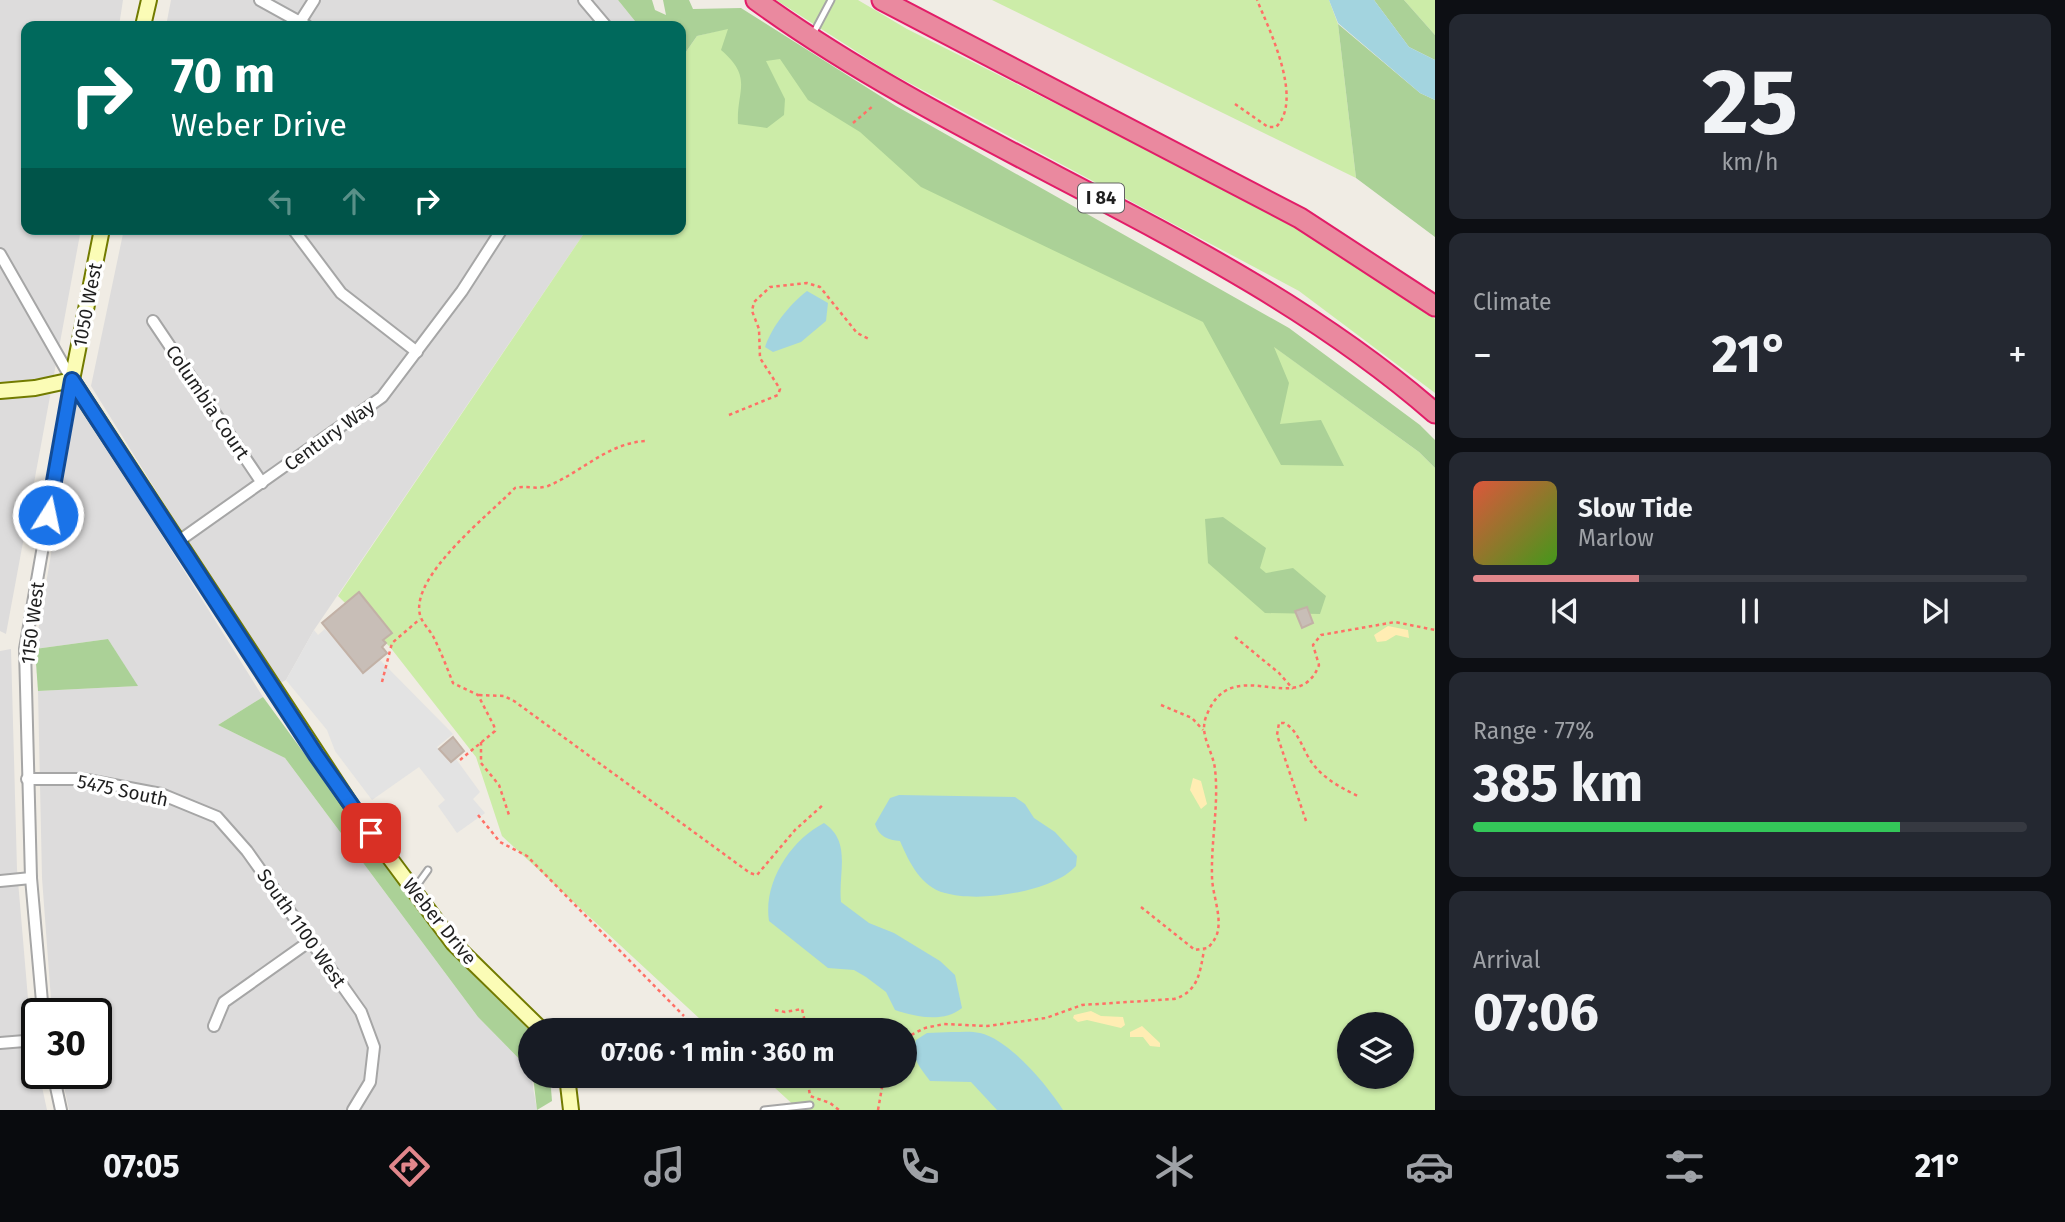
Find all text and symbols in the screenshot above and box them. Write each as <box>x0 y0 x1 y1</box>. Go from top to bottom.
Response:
text: 70 m <box>171 46 275 105</box>
text: 25 <box>1702 48 1798 157</box>
icon: right <box>56 49 147 140</box>
text: Weber Drive <box>171 106 347 144</box>
text: km/h <box>1722 148 1778 176</box>
icon: left <box>262 182 300 220</box>
icon: ahead <box>335 182 373 220</box>
icon: right <box>408 182 446 220</box>
road number: I 84 <box>1078 183 1124 212</box>
street label: 1050 West <box>68 261 107 349</box>
text: Climate <box>1473 288 1552 316</box>
text: 21° <box>1712 323 1789 386</box>
text: − <box>1473 332 1492 378</box>
text: + <box>2008 332 2027 378</box>
street label: Columbia Court <box>161 341 254 464</box>
street label: Century Way <box>280 395 379 476</box>
position arrow <box>11 478 85 552</box>
text: Slow Tide <box>1578 493 1693 524</box>
text: Marlow <box>1578 524 1654 552</box>
street label: 1150 West <box>16 580 49 666</box>
icon: previous <box>1546 592 1584 630</box>
icon: pause <box>1731 592 1769 630</box>
icon: next <box>1916 592 1954 630</box>
text: Range · 77% <box>1473 717 1594 745</box>
text: 385 km <box>1473 752 1643 815</box>
street label: 5475 South <box>75 770 170 811</box>
pin <box>341 803 401 863</box>
icon: arrive <box>352 814 390 852</box>
street label: South 1100 West <box>252 865 351 992</box>
street label: Weber Drive <box>398 873 481 969</box>
text: Arrival <box>1473 946 1540 974</box>
text: 07:06 <box>1473 981 1599 1044</box>
speed limit sign: 30 <box>21 998 112 1089</box>
map controls <box>1337 1012 1414 1089</box>
button: layers <box>1337 1012 1414 1089</box>
text: 07:06 · 1 min · 360 m <box>600 1037 835 1068</box>
icon: directions <box>385 1142 434 1191</box>
icon: music <box>640 1142 689 1191</box>
icon: phone <box>895 1142 944 1191</box>
icon: climate <box>1150 1142 1199 1191</box>
icon: car <box>1405 1142 1454 1191</box>
icon: filters <box>1660 1142 1709 1191</box>
text: 07:05 <box>103 1147 180 1185</box>
text: 21° <box>1915 1147 1962 1185</box>

